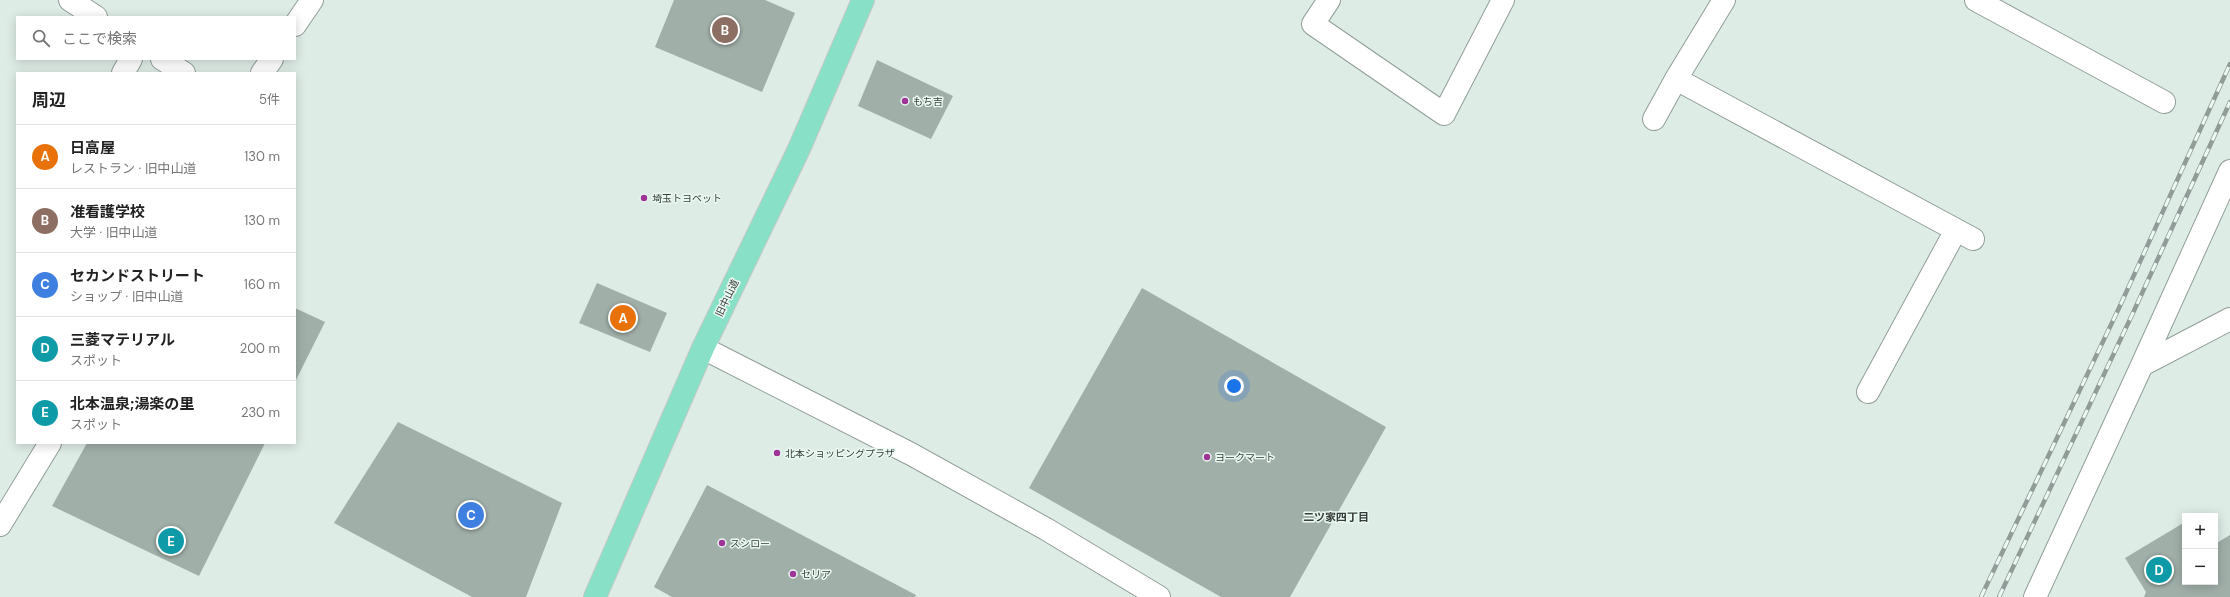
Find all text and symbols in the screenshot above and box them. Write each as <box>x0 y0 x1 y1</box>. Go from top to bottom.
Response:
pin: B <box>712 15 738 45</box>
search box <box>16 16 296 60</box>
icon: search <box>30 27 52 49</box>
text: ここで検索 <box>62 29 137 49</box>
text: 周辺 <box>32 89 66 111</box>
text: 5件 <box>259 91 280 108</box>
place label: もち吉 <box>913 95 943 108</box>
marker: もち吉 <box>900 96 910 106</box>
text: 日高屋 <box>70 138 115 158</box>
text: A <box>40 148 50 165</box>
text: 130 m <box>244 148 280 165</box>
text: レストラン · 旧中山道 <box>70 160 197 177</box>
place label: 埼玉トヨペット <box>652 192 722 205</box>
marker: 埼玉トヨペット <box>639 193 649 203</box>
text: 准看護学校 <box>70 202 145 222</box>
text: B <box>41 212 49 229</box>
text: 130 m <box>244 212 280 229</box>
text: 大学 · 旧中山道 <box>70 224 158 241</box>
text: セカンドストリート <box>70 266 205 286</box>
text: C <box>40 276 50 293</box>
text: 160 m <box>244 276 280 293</box>
street label: 旧中山道 <box>712 277 742 319</box>
text: ショップ · 旧中山道 <box>70 288 184 305</box>
pin: A <box>610 303 636 333</box>
text: 三菱マテリアル <box>70 330 175 350</box>
text: D <box>40 340 50 357</box>
text: 200 m <box>240 340 280 357</box>
text: スポット <box>70 352 122 369</box>
your location <box>1224 376 1244 396</box>
text: 北本温泉;湯楽の里 <box>70 394 194 414</box>
text: E <box>41 404 49 421</box>
text: 230 m <box>241 404 280 421</box>
text: スポット <box>70 416 122 433</box>
place label: 北本ショッピングプラザ <box>785 447 895 460</box>
marker: 北本ショッピングプラザ <box>772 448 782 458</box>
place label: ヨークマート <box>1215 451 1275 464</box>
marker: ヨークマート <box>1202 452 1212 462</box>
pin: C <box>458 500 484 530</box>
district label: 二ツ家四丁目 <box>1303 510 1369 524</box>
map controls <box>2182 513 2218 585</box>
button: + <box>2182 513 2218 549</box>
pin: E <box>158 526 184 556</box>
place label: スシロー <box>730 537 770 550</box>
marker: スシロー <box>717 538 727 548</box>
button: − <box>2182 549 2218 585</box>
pin: D <box>2146 555 2172 585</box>
place label: セリア <box>801 568 831 581</box>
marker: セリア <box>788 569 798 579</box>

